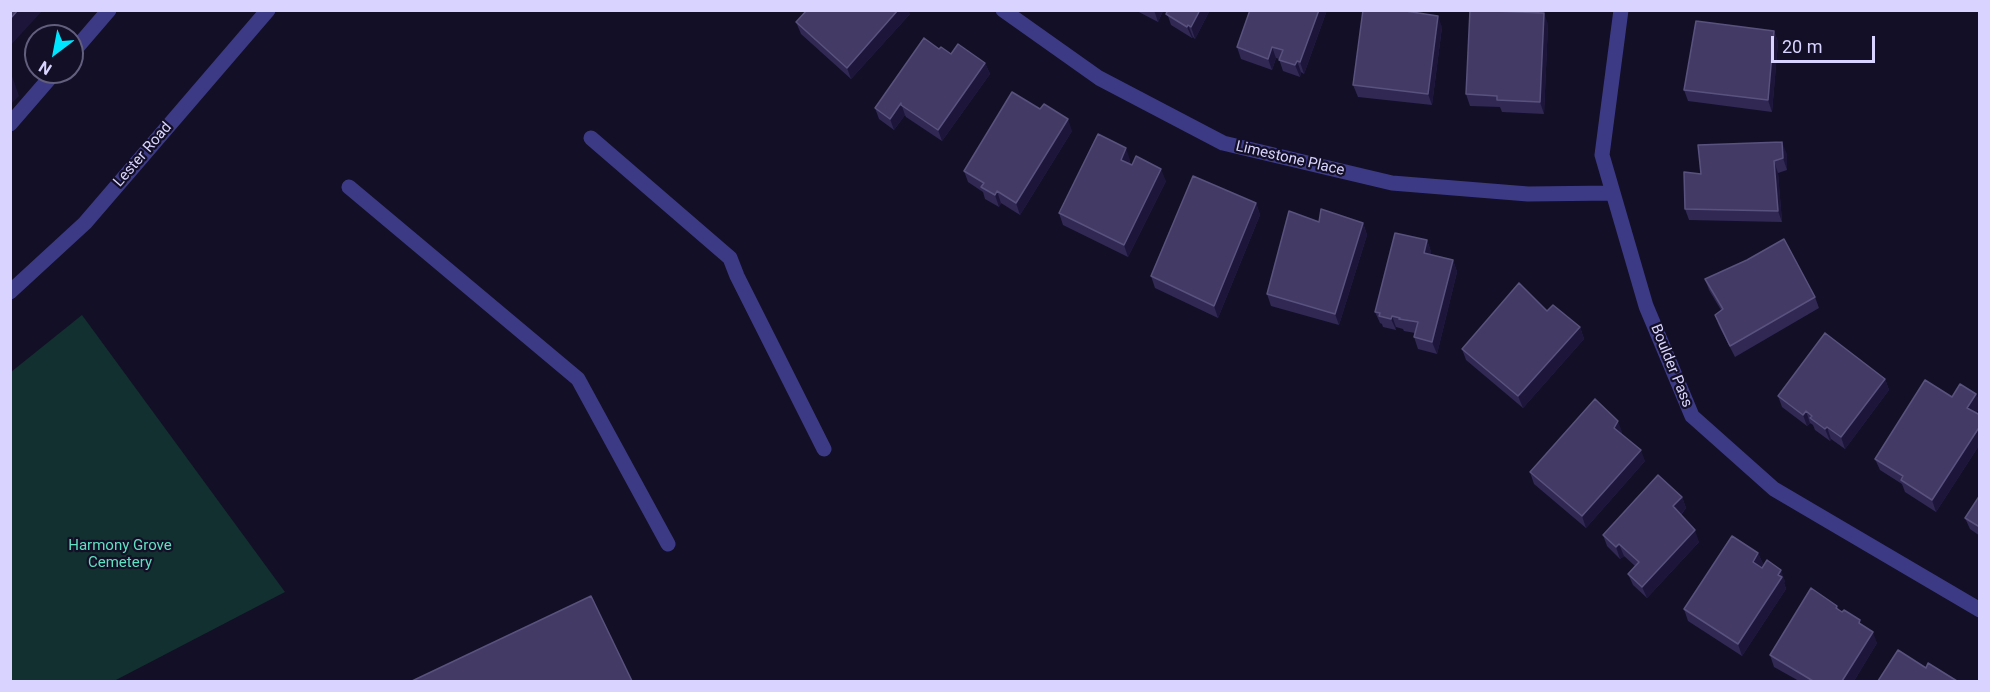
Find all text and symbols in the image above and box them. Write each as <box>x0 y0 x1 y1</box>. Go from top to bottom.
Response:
north arrow <box>24 24 84 84</box>
scale bar <box>1774 24 1878 62</box>
text: 20 m <box>1782 36 1822 57</box>
text: N <box>35 57 55 79</box>
street label: Lester Road <box>110 119 176 191</box>
street label: Limestone Place <box>1234 138 1346 180</box>
street label: Boulder Pass <box>1646 322 1696 410</box>
park label: Harmony Grove Cemetery <box>68 537 172 572</box>

